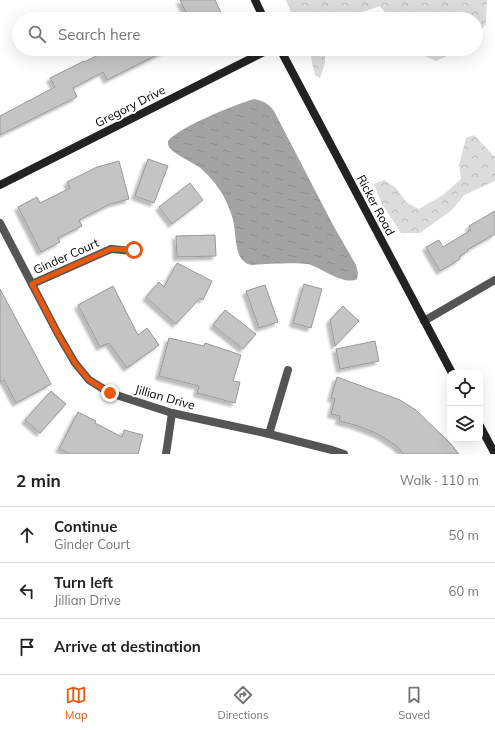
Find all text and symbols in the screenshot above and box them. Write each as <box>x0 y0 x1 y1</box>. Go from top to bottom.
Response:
search box <box>12 12 483 56</box>
icon: search <box>26 23 48 45</box>
text: Search here <box>58 25 140 44</box>
street label: Gregory Drive <box>92 82 168 130</box>
street label: Ricker Road <box>354 172 398 238</box>
street label: Ginder Court <box>31 235 101 277</box>
route start <box>125 241 143 259</box>
map controls <box>447 370 483 442</box>
button: locate <box>447 370 483 406</box>
street label: Jillian Drive <box>133 381 197 413</box>
route end <box>101 384 119 402</box>
button: layers <box>447 406 483 442</box>
text: 2 min <box>16 470 61 491</box>
text: Walk · 110 m <box>400 472 479 488</box>
text: Continue <box>54 517 117 536</box>
icon: ahead <box>16 524 38 546</box>
text: 50 m <box>449 527 479 543</box>
text: Ginder Court <box>54 536 130 552</box>
text: Turn left <box>54 573 113 592</box>
icon: left <box>16 580 38 602</box>
text: 60 m <box>449 583 479 599</box>
text: Jillian Drive <box>54 592 121 608</box>
icon: arrive <box>16 636 38 658</box>
text: Arrive at destination <box>54 637 201 656</box>
tab: Map <box>65 684 88 722</box>
tab: Directions <box>218 684 268 722</box>
tab: Saved <box>398 684 430 722</box>

